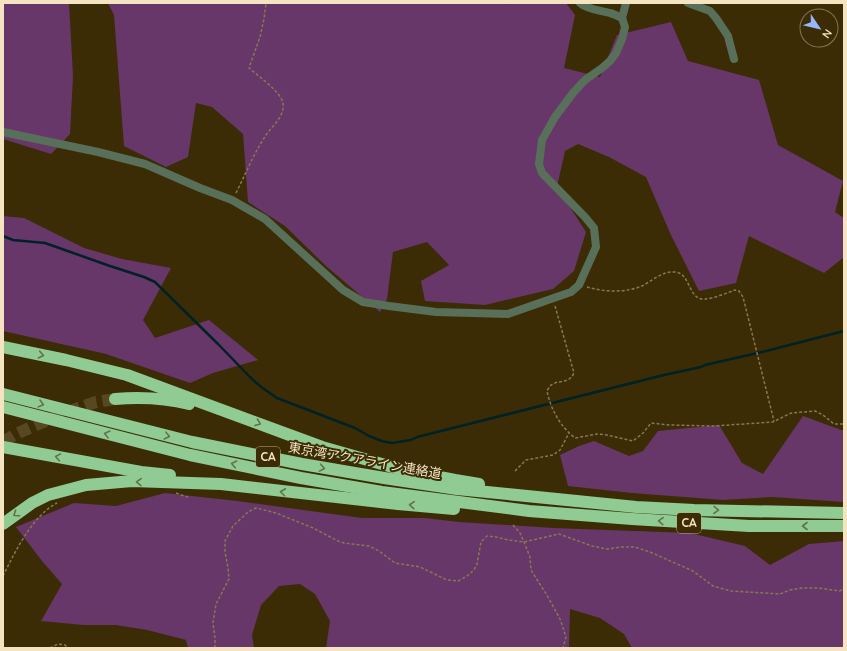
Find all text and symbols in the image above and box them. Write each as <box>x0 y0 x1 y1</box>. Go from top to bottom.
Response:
north arrow <box>799 8 839 48</box>
text: N <box>819 26 835 41</box>
one-way arrow <box>38 350 44 358</box>
one-way arrow <box>38 400 44 408</box>
one-way arrow <box>255 419 262 427</box>
one-way arrow <box>104 431 111 439</box>
one-way arrow <box>163 431 170 440</box>
street label: 東京湾アクアライン連絡道 <box>287 439 443 481</box>
road number: CA <box>256 447 280 467</box>
one-way arrow <box>55 454 61 462</box>
one-way arrow <box>231 460 237 469</box>
one-way arrow <box>318 463 325 472</box>
one-way arrow <box>136 477 142 486</box>
one-way arrow <box>280 487 286 496</box>
one-way arrow <box>409 501 415 510</box>
one-way arrow <box>713 506 719 514</box>
one-way arrow <box>13 509 20 516</box>
road number: CA <box>677 513 701 533</box>
one-way arrow <box>658 516 664 525</box>
one-way arrow <box>802 522 808 530</box>

